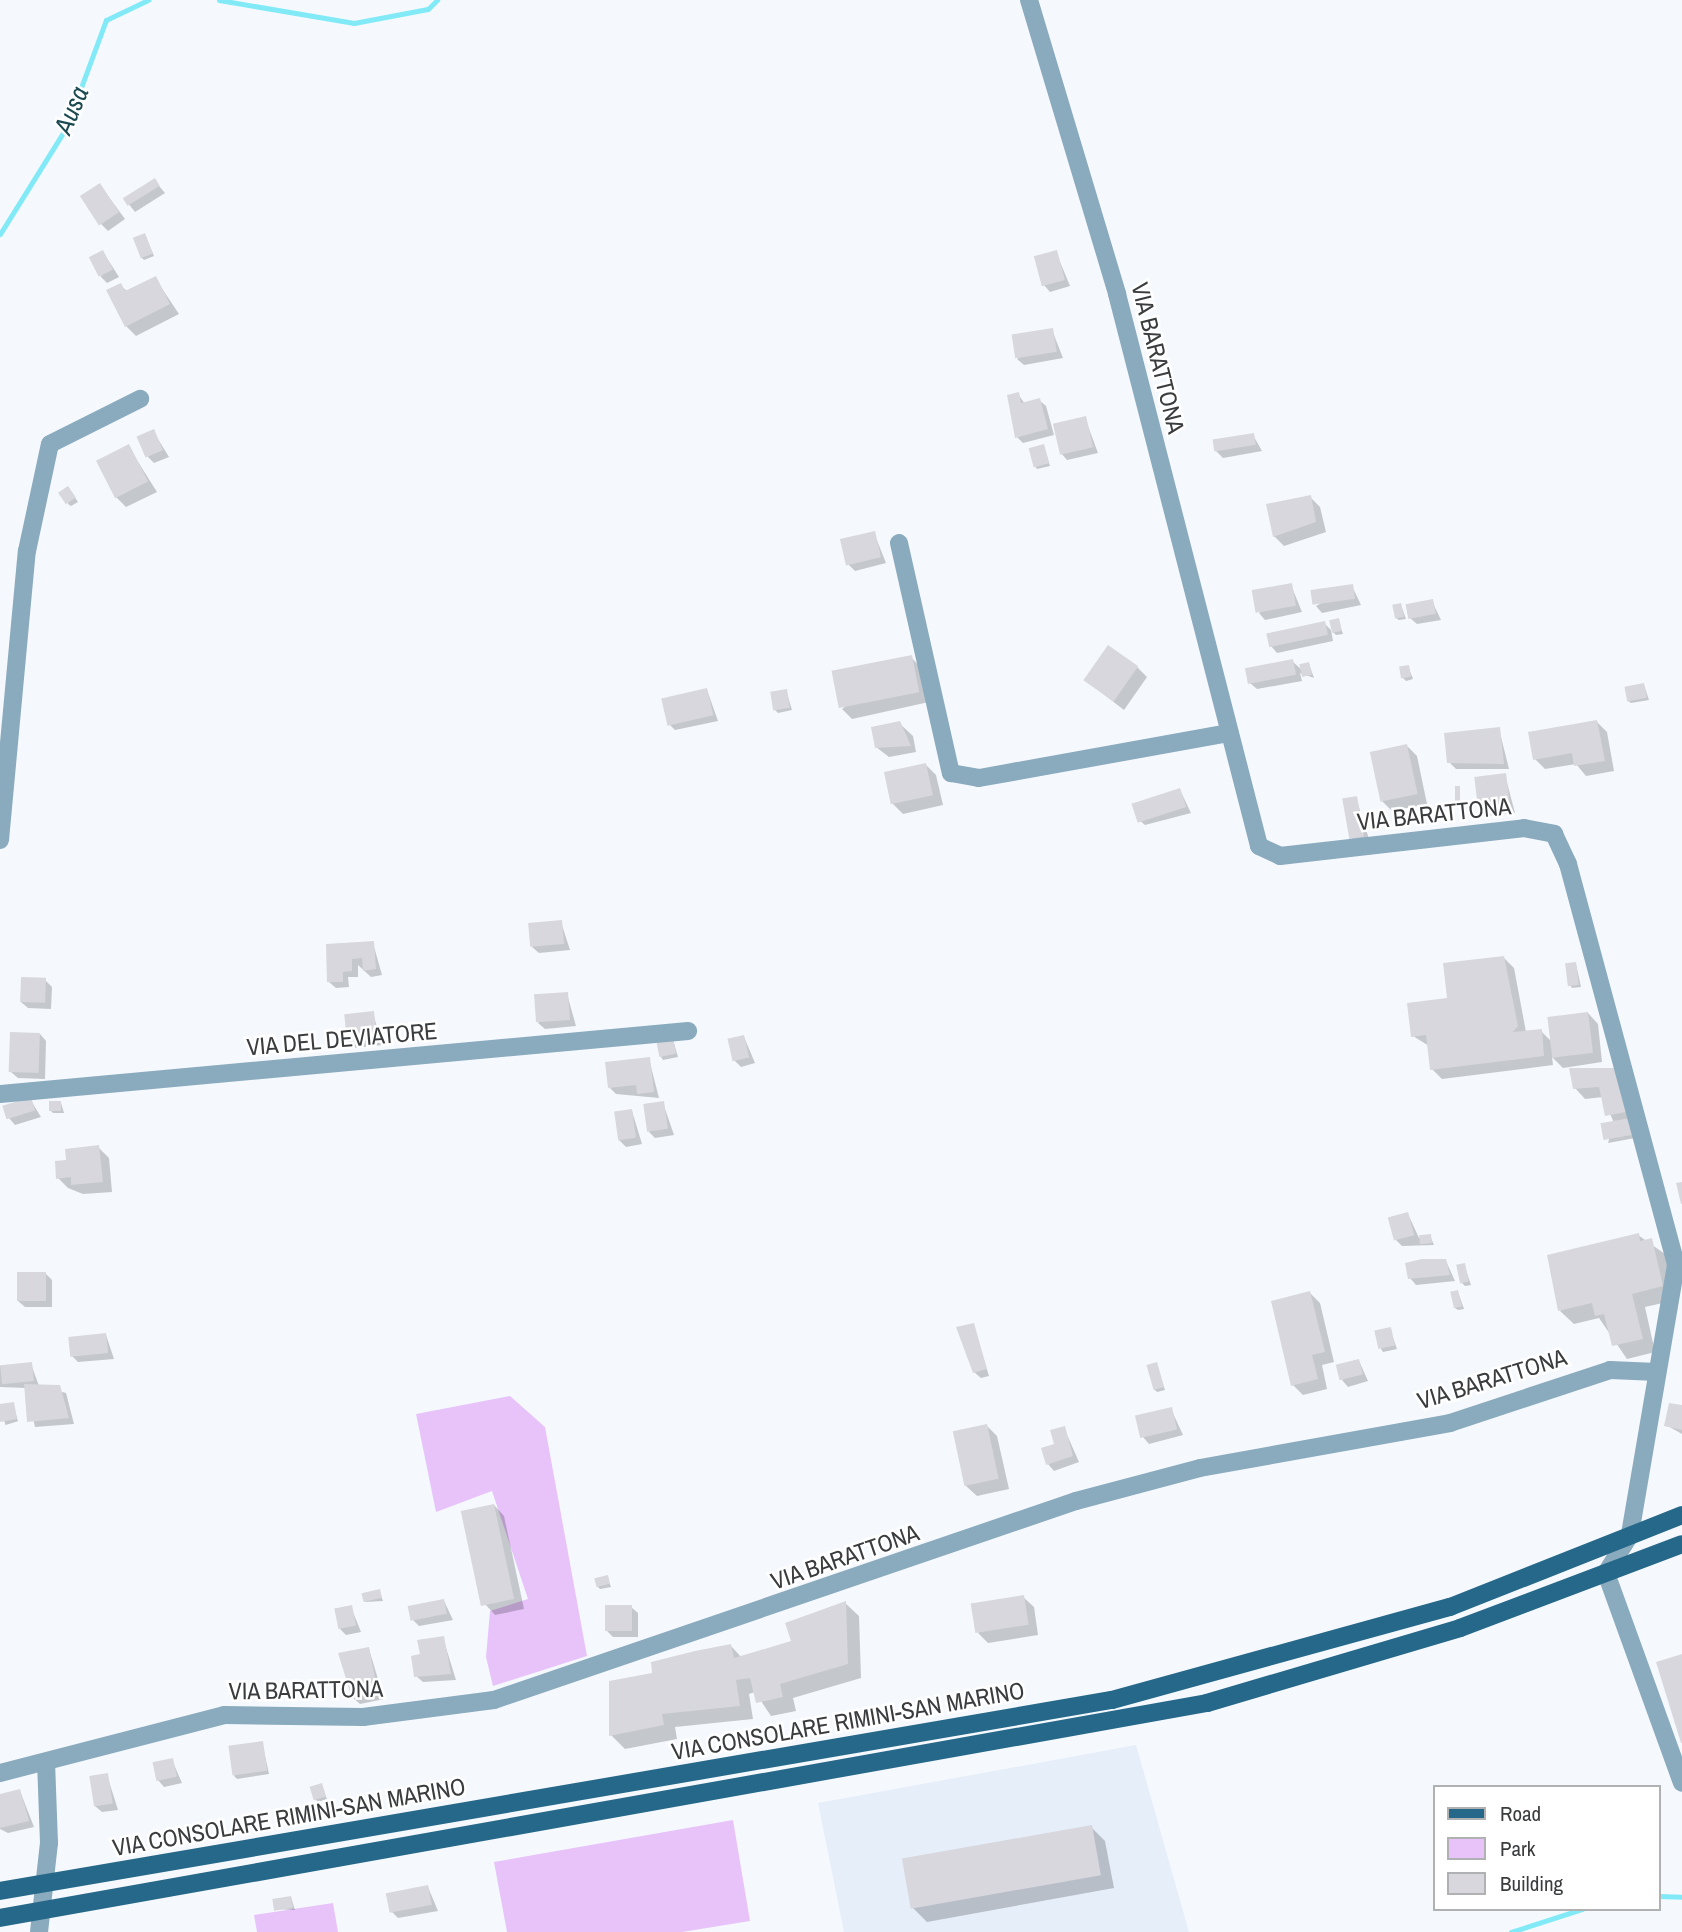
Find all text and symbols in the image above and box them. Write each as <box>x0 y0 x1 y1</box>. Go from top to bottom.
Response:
water label: Ausa <box>47 82 95 138</box>
street label: VIA BARATTONA <box>1125 279 1191 437</box>
street label: VIA BARATTONA <box>1355 792 1513 836</box>
street label: VIA DEL DEVIATORE <box>245 1016 439 1062</box>
street label: VIA BARATTONA <box>1413 1342 1571 1416</box>
street label: VIA BARATTONA <box>767 1518 923 1596</box>
street label: VIA BARATTONA <box>228 1674 384 1706</box>
street label: VIA CONSOLARE RIMINI-SAN MARINO <box>669 1676 1027 1766</box>
street label: VIA CONSOLARE RIMINI-SAN MARINO <box>110 1772 468 1862</box>
legend <box>1434 1785 1661 1911</box>
text: Road <box>1500 1799 1541 1828</box>
text: Park <box>1500 1834 1535 1863</box>
text: Building <box>1500 1869 1563 1898</box>

